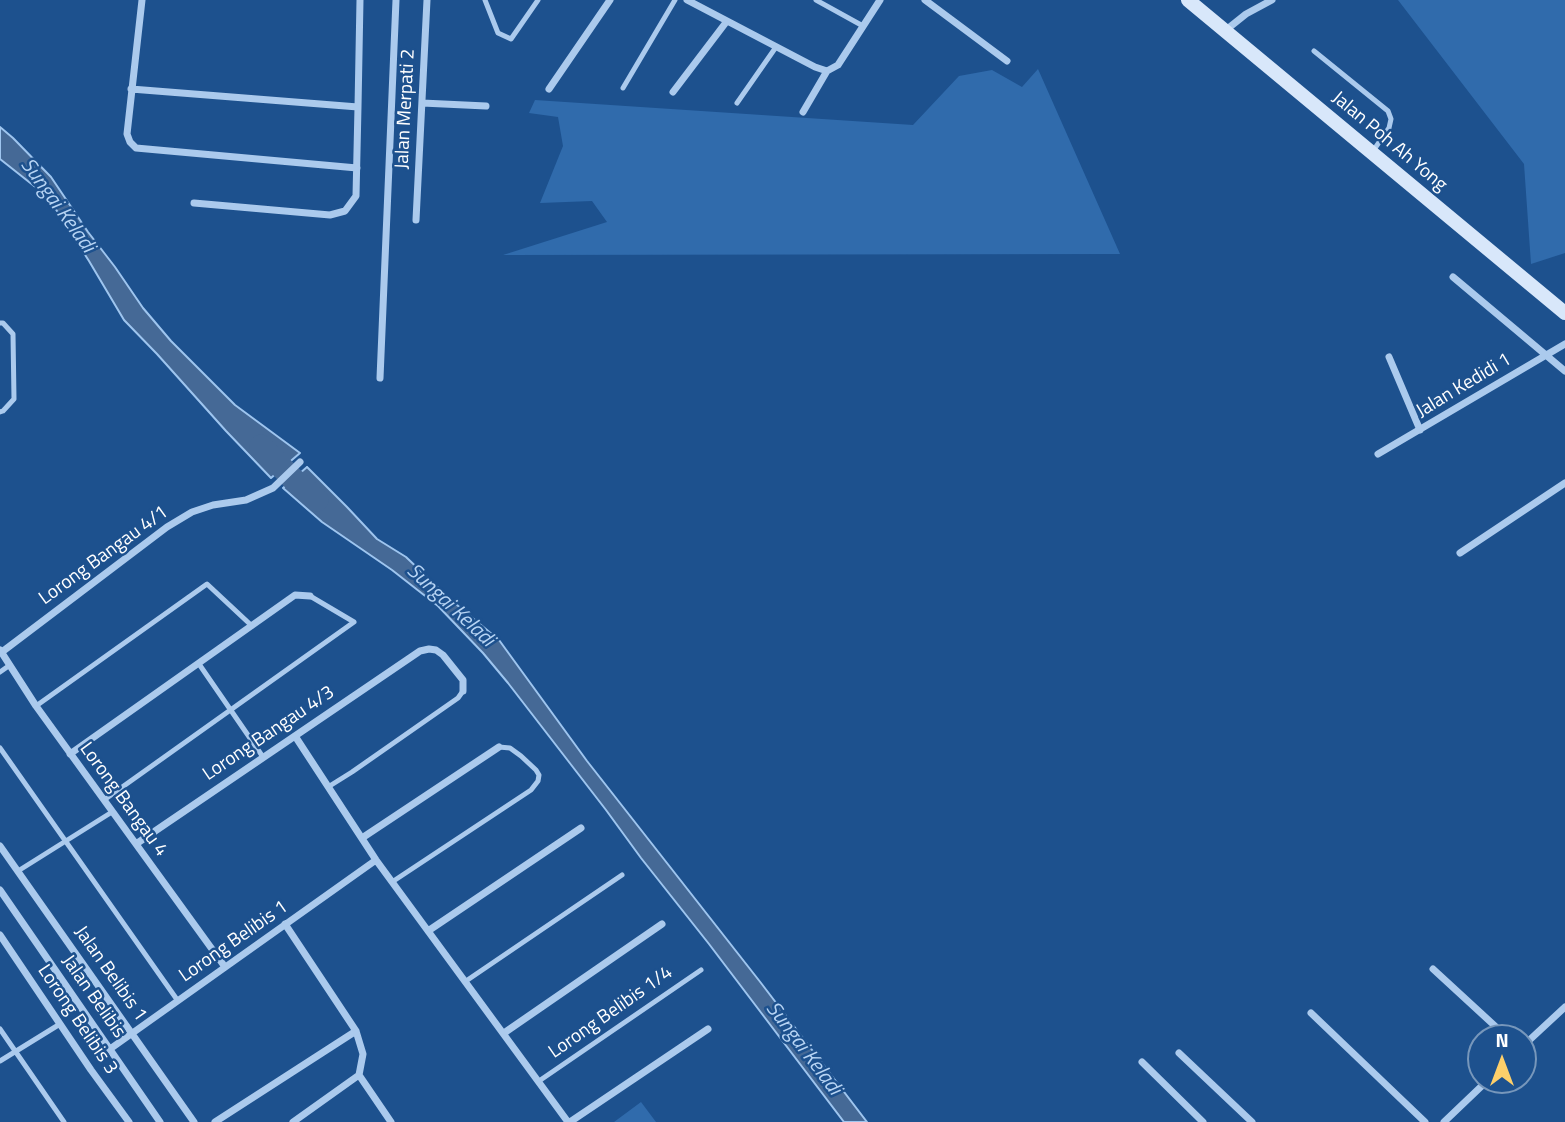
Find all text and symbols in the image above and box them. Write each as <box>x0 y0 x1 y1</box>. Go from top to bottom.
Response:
street label: Jalan Merpati 2 <box>391 48 421 170</box>
street label: Jalan Poh Ah Yong <box>1327 87 1451 197</box>
water label: Sungai Keladi <box>14 154 100 258</box>
street label: Jalan Kedidi 1 <box>1412 349 1516 423</box>
street label: Lorong Bangau 4/1 <box>35 502 173 610</box>
water label: Sungai Keladi <box>401 559 499 653</box>
street label: Lorong Bangau 4/3 <box>199 682 339 786</box>
street label: Lorong Bangau 4 <box>74 739 172 861</box>
street label: Lorong Belibis 1 <box>175 896 293 988</box>
street label: Jalan Belibis 1 <box>69 922 151 1026</box>
street label: Jalan Belibis <box>56 951 130 1043</box>
street label: Lorong Belibis 3 <box>32 961 122 1079</box>
street label: Lorong Belibis 1/4 <box>545 962 677 1064</box>
water label: Sungai Keladi <box>760 997 846 1101</box>
north arrow <box>1467 1024 1537 1094</box>
text: N <box>1495 1025 1509 1054</box>

